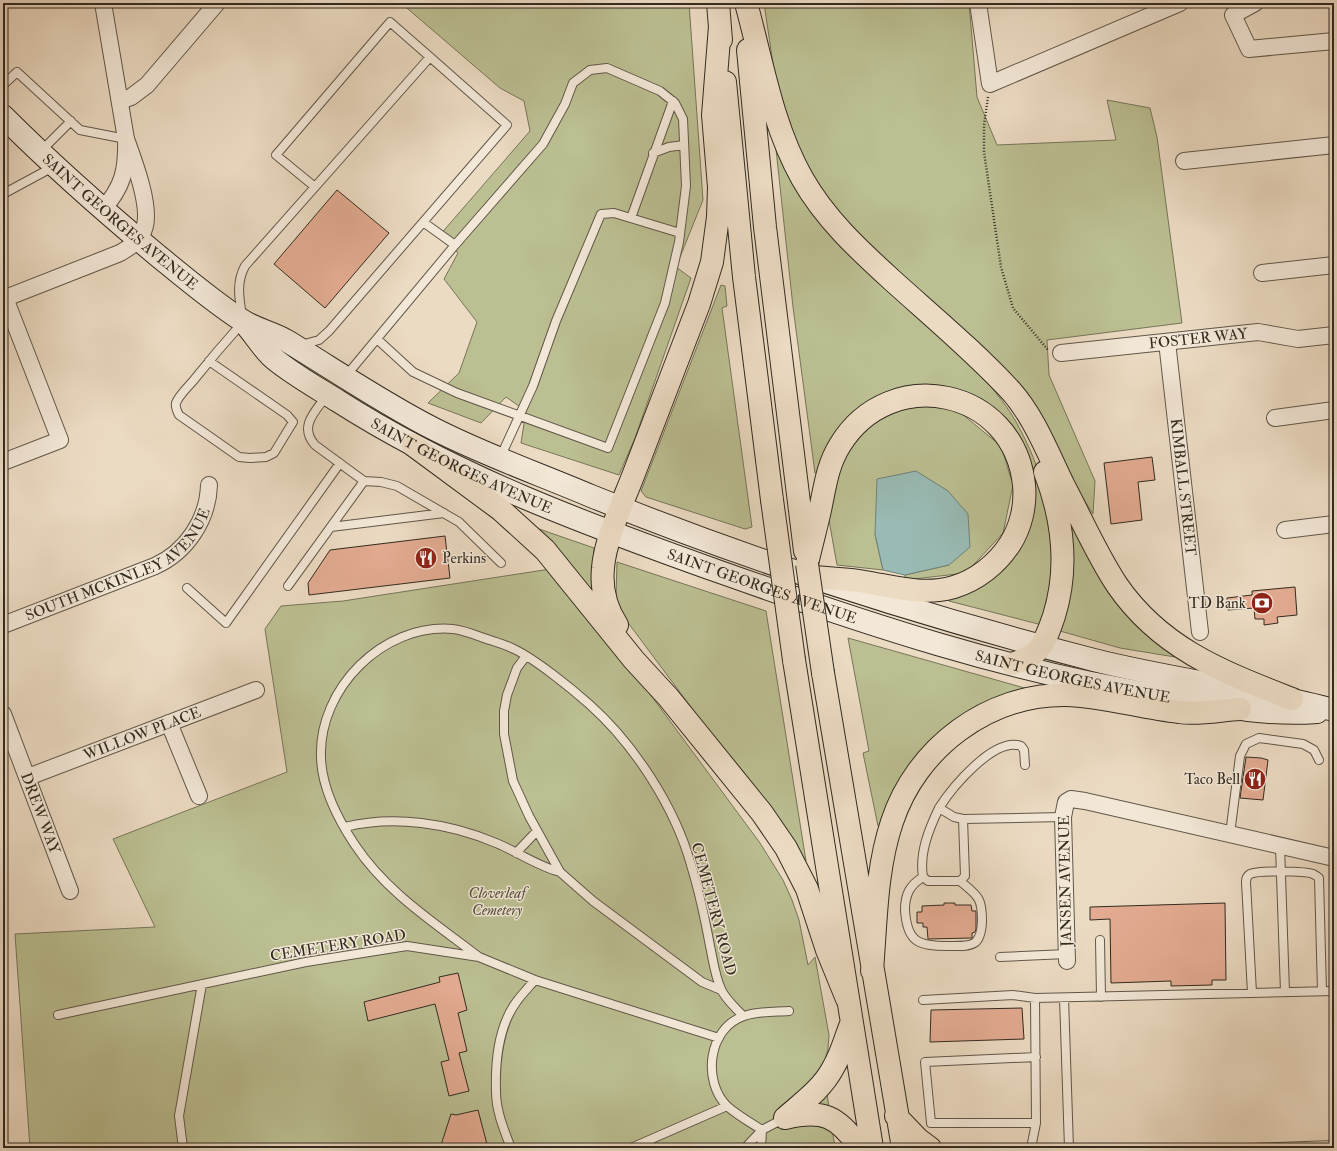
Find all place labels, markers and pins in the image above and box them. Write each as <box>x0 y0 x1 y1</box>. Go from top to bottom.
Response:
restaurant icon: Perkins <box>413 545 439 571</box>
place label: Perkins <box>442 549 486 568</box>
bank icon: TD Bank <box>1249 590 1275 616</box>
place label: TD Bank <box>1189 594 1246 613</box>
restaurant icon: Taco Bell <box>1242 766 1268 792</box>
place label: Taco Bell <box>1184 770 1240 789</box>

